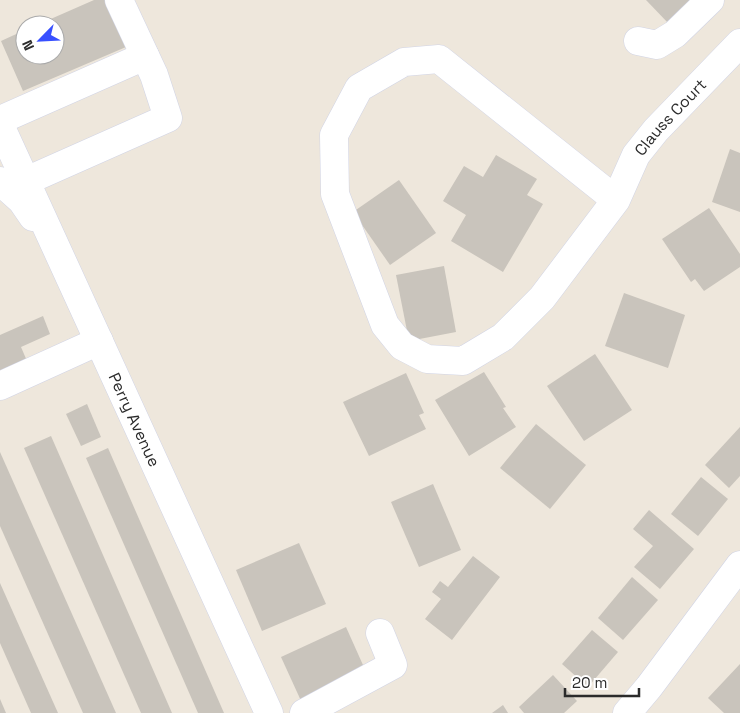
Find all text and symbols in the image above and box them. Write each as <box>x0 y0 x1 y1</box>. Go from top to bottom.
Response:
north arrow <box>15 15 65 65</box>
text: N <box>18 37 38 53</box>
street label: Clauss Court <box>630 74 711 160</box>
street label: Perry Avenue <box>104 369 165 470</box>
scale bar <box>565 666 639 698</box>
text: 20 m <box>572 673 607 692</box>

